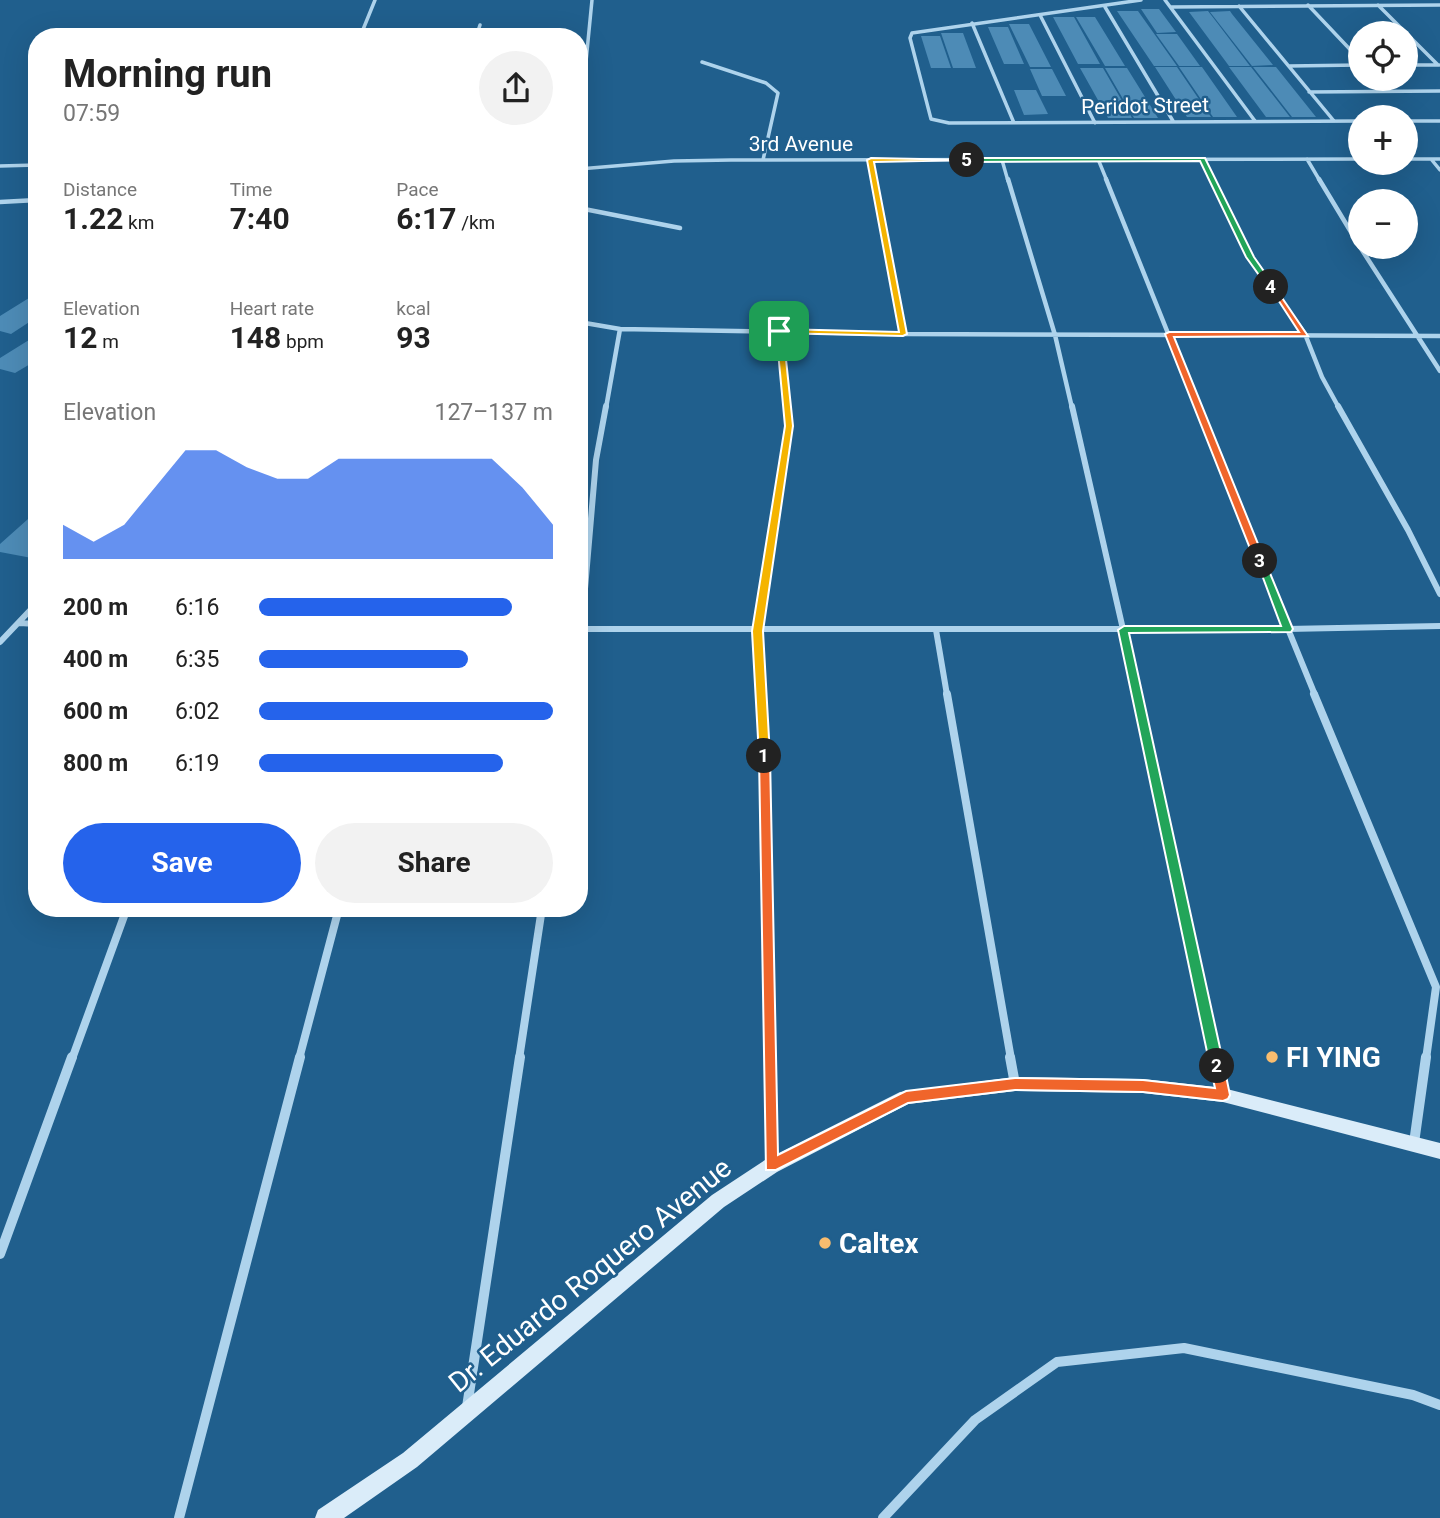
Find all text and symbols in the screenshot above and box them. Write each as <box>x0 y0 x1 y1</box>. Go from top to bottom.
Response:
map controls <box>1348 21 1418 259</box>
button: locate <box>1348 21 1418 91</box>
button: share <box>479 51 553 125</box>
text: Morning run <box>63 52 272 96</box>
street label: Peridot Street <box>1081 93 1209 119</box>
text: 07:59 <box>63 100 120 127</box>
button: + <box>1348 105 1418 175</box>
street label: 3rd Avenue <box>749 132 853 156</box>
pin: 5 <box>950 142 984 178</box>
text: 5 <box>961 148 972 171</box>
text: Distance <box>63 178 137 201</box>
text: Time <box>230 178 272 201</box>
text: Pace <box>396 178 439 201</box>
button: − <box>1348 189 1418 259</box>
text: 1.22 <box>63 201 123 236</box>
text: 7:40 <box>230 201 290 236</box>
text: 6:17 <box>396 201 456 236</box>
text: km <box>123 211 154 234</box>
text: /km <box>456 211 495 234</box>
pin: 4 <box>1254 270 1288 304</box>
text: 4 <box>1265 275 1276 298</box>
text: Elevation <box>63 297 140 320</box>
text: Heart rate <box>230 297 314 320</box>
text: kcal <box>396 297 431 320</box>
pin <box>749 301 809 361</box>
icon: arrive <box>760 312 798 350</box>
text: 12 <box>63 320 97 355</box>
text: 148 <box>230 320 281 355</box>
text: 93 <box>396 320 431 355</box>
text: m <box>97 330 119 353</box>
text: bpm <box>281 330 324 353</box>
text: Elevation <box>63 399 156 426</box>
text: 127–137 m <box>434 399 553 426</box>
pin: 3 <box>1242 544 1278 578</box>
text: 3 <box>1254 549 1265 572</box>
text: 200 m <box>63 594 128 621</box>
text: 6:16 <box>175 594 219 621</box>
text: 400 m <box>63 646 128 673</box>
text: 6:35 <box>175 646 219 673</box>
text: 600 m <box>63 698 128 725</box>
text: 6:02 <box>175 698 219 725</box>
pin: 1 <box>746 738 782 774</box>
text: 1 <box>758 744 769 767</box>
text: 800 m <box>63 750 128 777</box>
text: 6:19 <box>175 750 219 777</box>
button: Save <box>63 823 301 903</box>
button: Share <box>315 823 553 903</box>
place label: FI YING <box>1286 1041 1381 1074</box>
pin: 2 <box>1200 1048 1234 1084</box>
marker: FI YING <box>1264 1049 1280 1065</box>
text: 2 <box>1211 1054 1222 1077</box>
street label: Dr. Eduardo Roquero Avenue <box>442 1151 738 1399</box>
place label: Caltex <box>839 1227 919 1260</box>
marker: Caltex <box>817 1235 833 1251</box>

